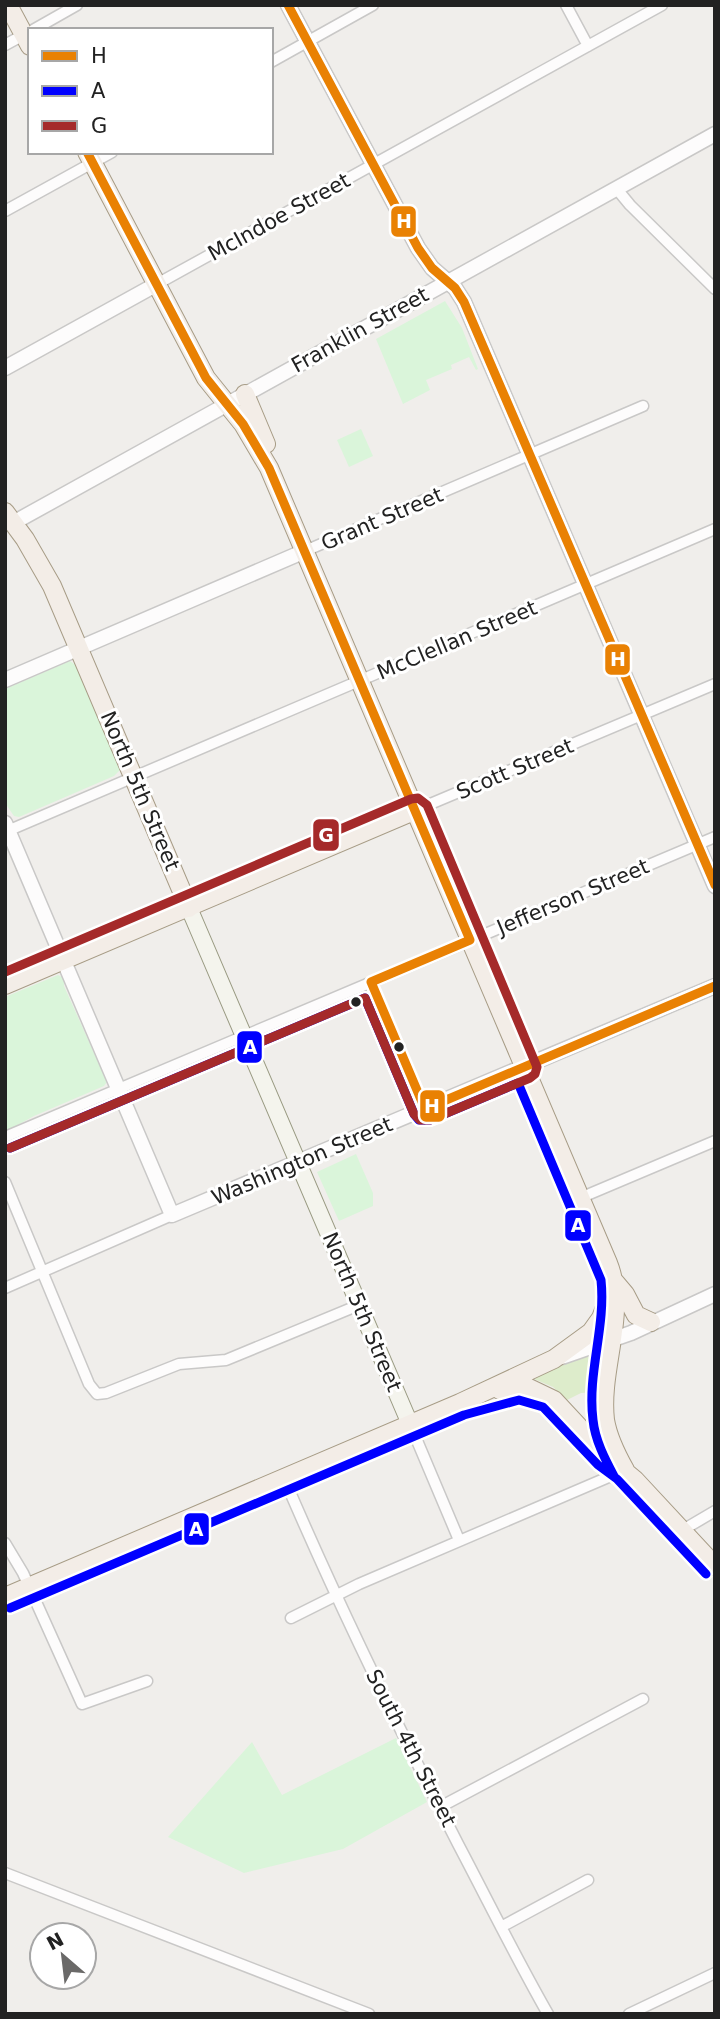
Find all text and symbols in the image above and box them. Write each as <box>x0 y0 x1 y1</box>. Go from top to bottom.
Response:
legend <box>28 28 273 154</box>
text: H <box>91 44 107 68</box>
text: A <box>91 79 106 103</box>
text: G <box>91 114 107 138</box>
street label: McIndoe Street <box>204 168 354 266</box>
line badge: H <box>390 205 417 238</box>
text: H <box>396 210 412 232</box>
street label: Franklin Street <box>287 282 433 378</box>
street label: Grant Street <box>318 483 446 555</box>
street label: McClellan Street <box>373 595 541 685</box>
line badge: H <box>604 643 631 676</box>
text: H <box>610 648 626 670</box>
street label: North 5th Street <box>96 708 184 874</box>
street label: Scott Street <box>453 734 577 804</box>
line badge: G <box>312 818 340 852</box>
text: G <box>318 824 334 846</box>
street label: Jefferson Street <box>492 854 653 941</box>
unlabelled marker <box>349 995 363 1009</box>
line badge: A <box>236 1030 263 1064</box>
text: A <box>243 1036 258 1058</box>
unlabelled marker <box>392 1040 406 1054</box>
line badge: H <box>419 1089 446 1123</box>
text: H <box>424 1095 440 1117</box>
street label: Washington Street <box>208 1112 396 1210</box>
line badge: A <box>564 1209 592 1242</box>
text: A <box>571 1214 586 1236</box>
street label: North 5th Street <box>318 1229 406 1395</box>
line badge: A <box>183 1512 210 1546</box>
text: A <box>189 1518 204 1540</box>
street label: South 4th Street <box>361 1665 461 1831</box>
north arrow <box>28 1921 98 1991</box>
text: N <box>43 1928 67 1954</box>

